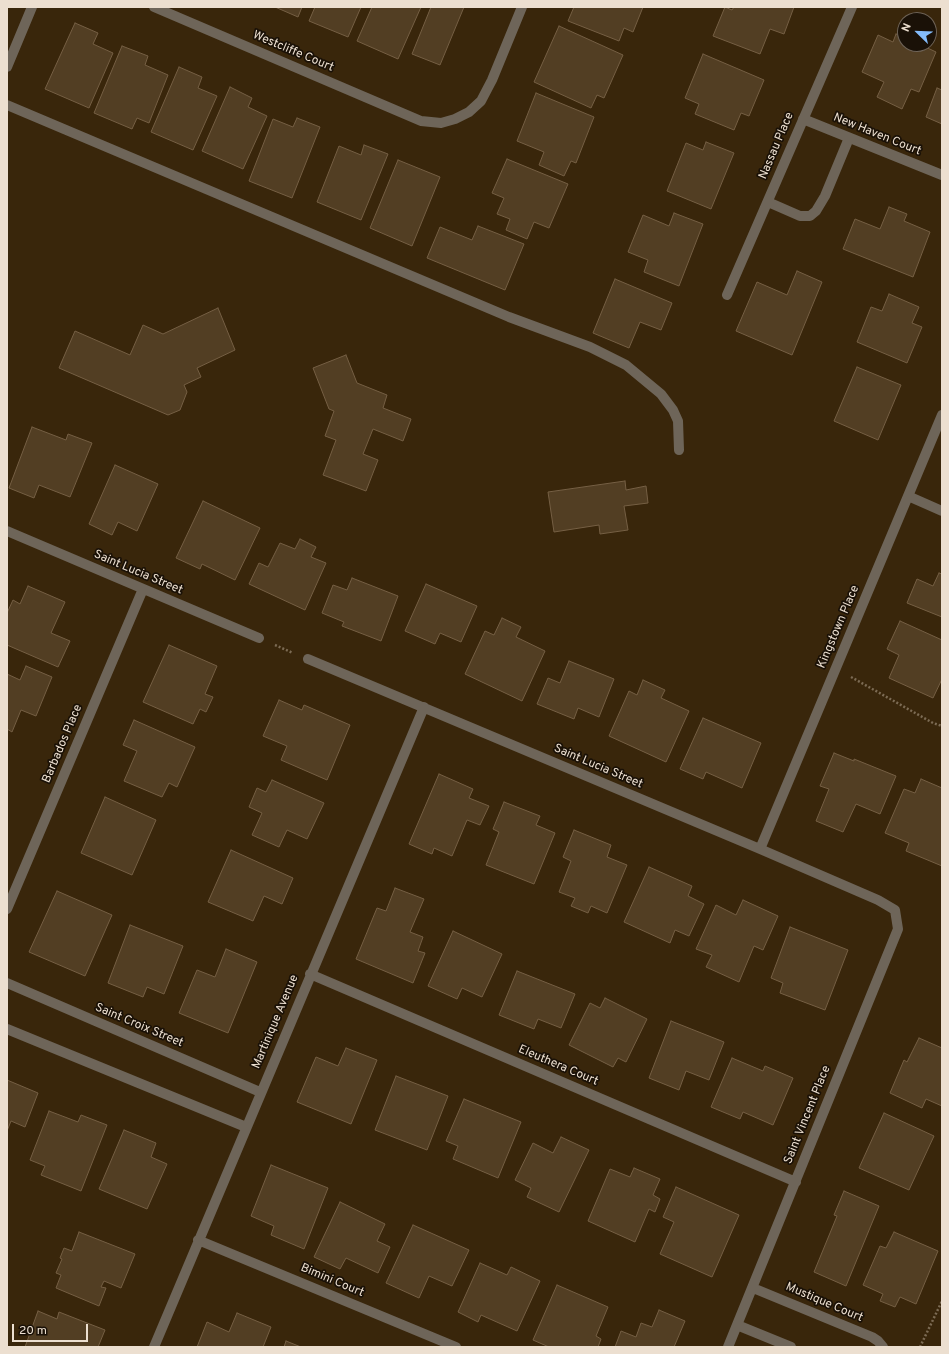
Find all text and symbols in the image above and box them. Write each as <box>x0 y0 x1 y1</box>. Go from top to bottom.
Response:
north arrow <box>897 12 937 52</box>
text: N <box>899 21 915 34</box>
street label: Westcliffe Court <box>250 28 336 76</box>
street label: Nassau Place <box>756 110 798 182</box>
street label: New Haven Court <box>831 111 923 159</box>
street label: Saint Lucia Street <box>91 548 185 598</box>
street label: Kingstown Place <box>815 583 863 671</box>
street label: Barbados Place <box>40 703 86 785</box>
street label: Saint Lucia Street <box>551 742 645 792</box>
street label: Martinique Avenue <box>250 973 302 1071</box>
street label: Saint Croix Street <box>93 1001 185 1051</box>
street label: Eleuthera Court <box>516 1043 600 1089</box>
street label: Saint Vincent Place <box>782 1064 834 1166</box>
street label: Bimini Court <box>298 1261 366 1301</box>
street label: Mustique Court <box>783 1280 865 1326</box>
scale bar <box>14 1316 90 1342</box>
text: 20 m <box>19 1323 47 1339</box>

